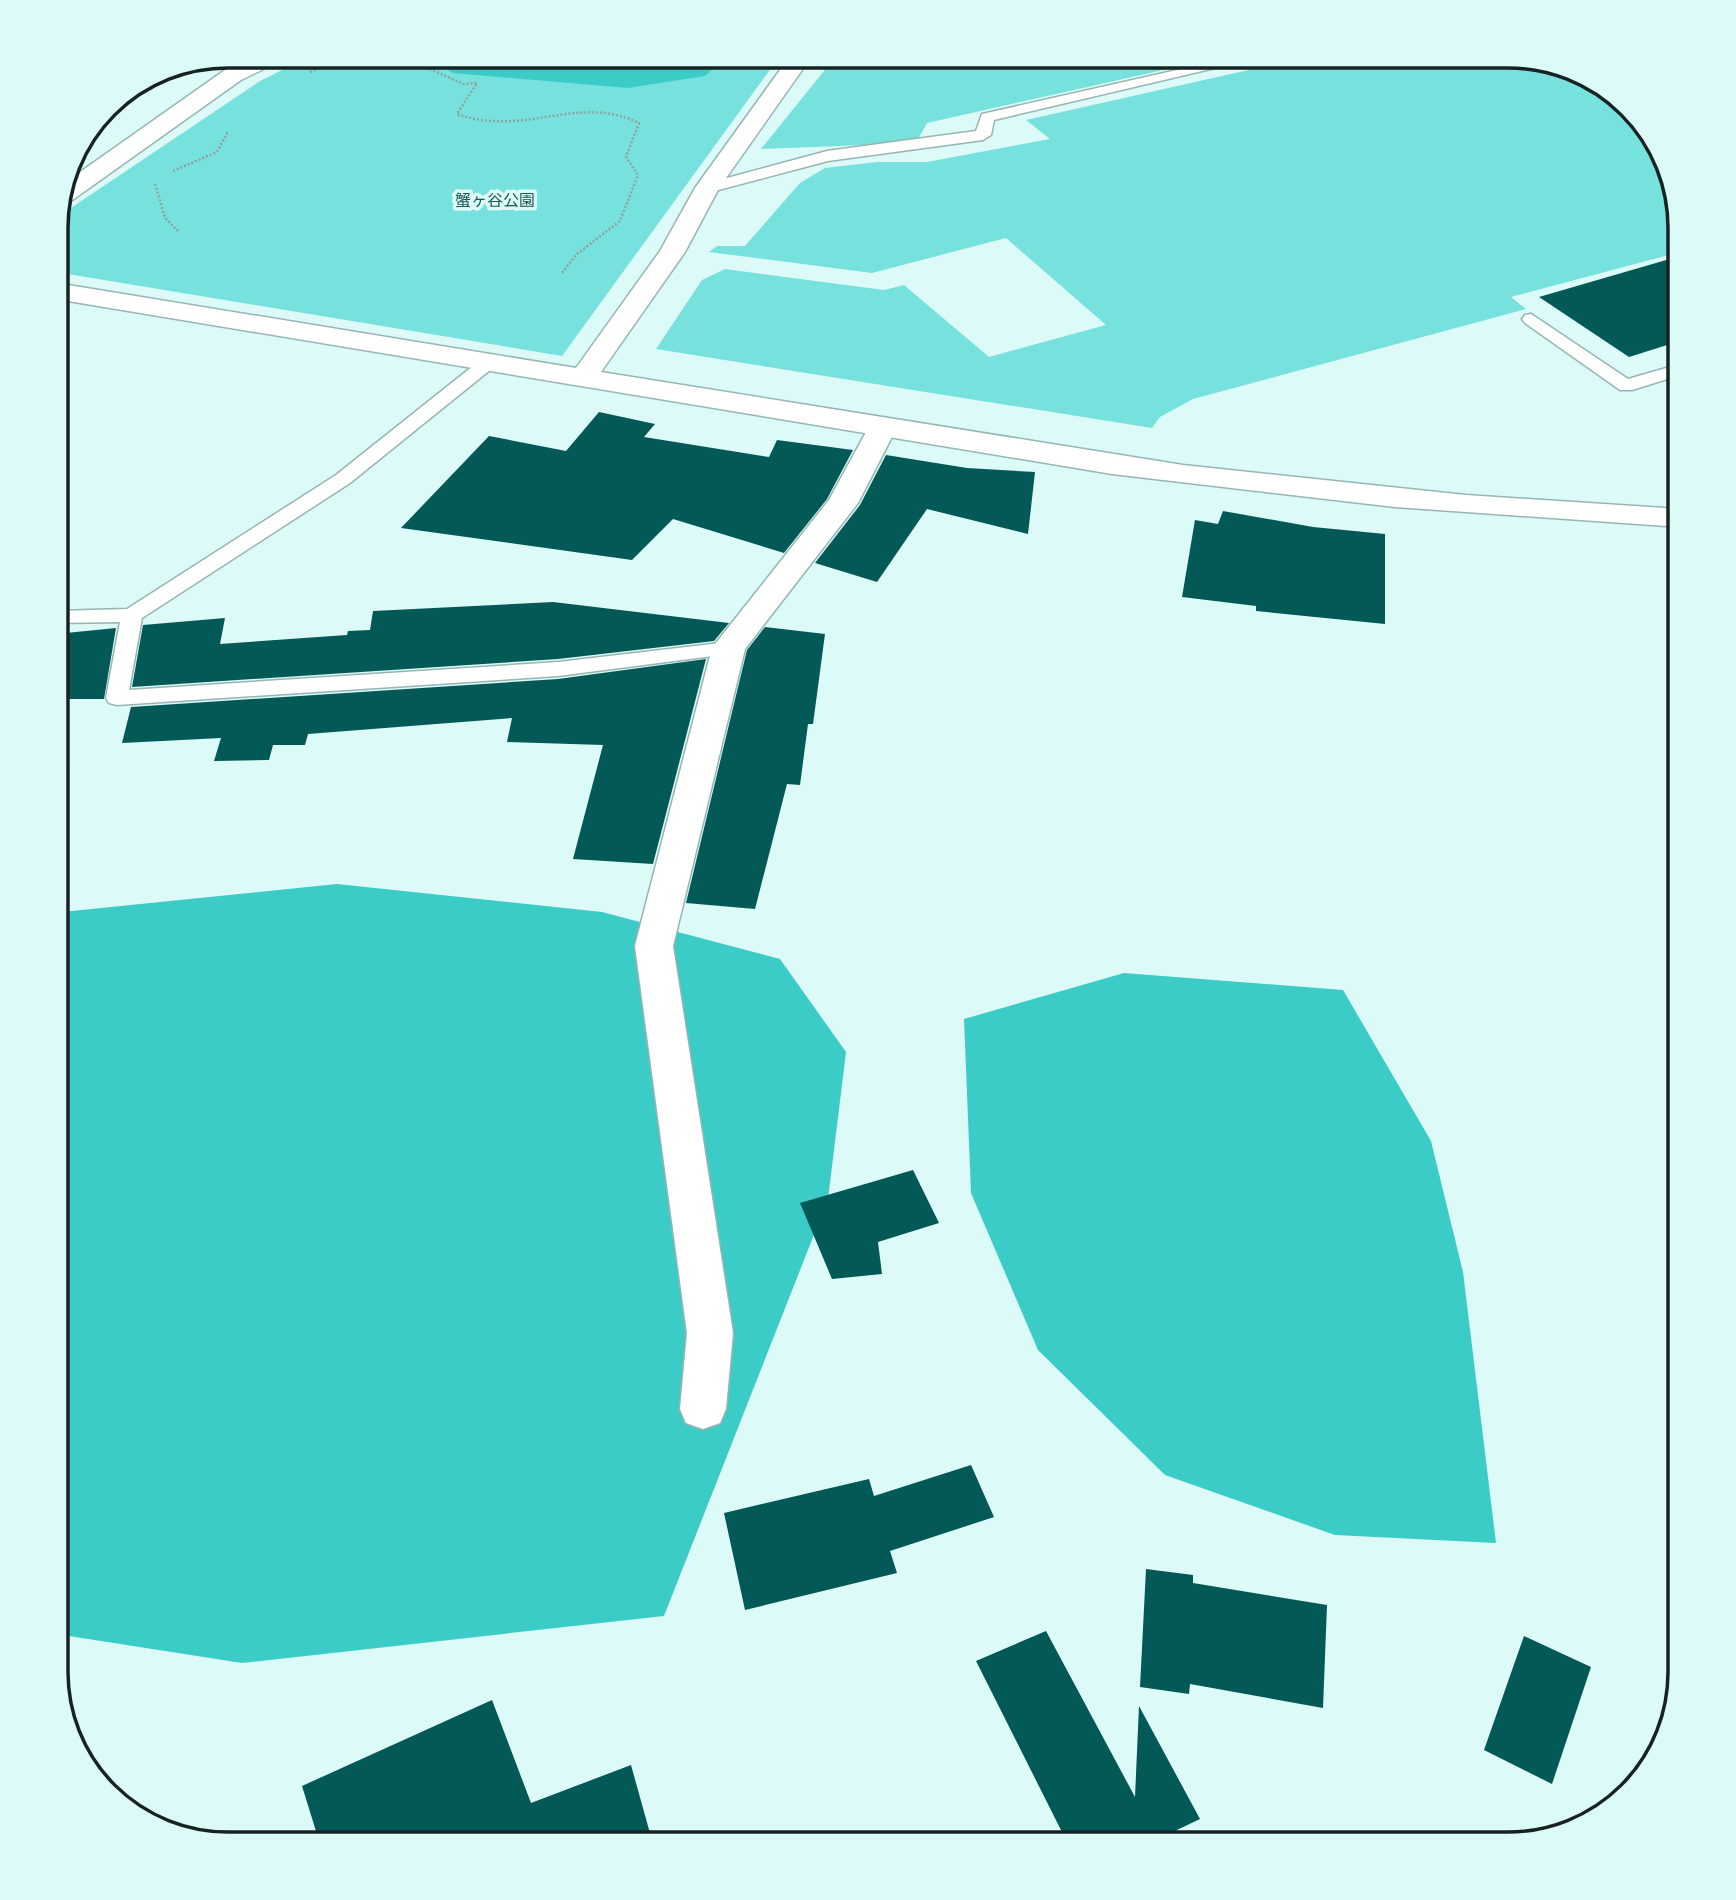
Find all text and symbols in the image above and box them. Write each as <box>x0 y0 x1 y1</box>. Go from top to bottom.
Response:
park label: 蟹ヶ谷公園 <box>455 189 535 211</box>

